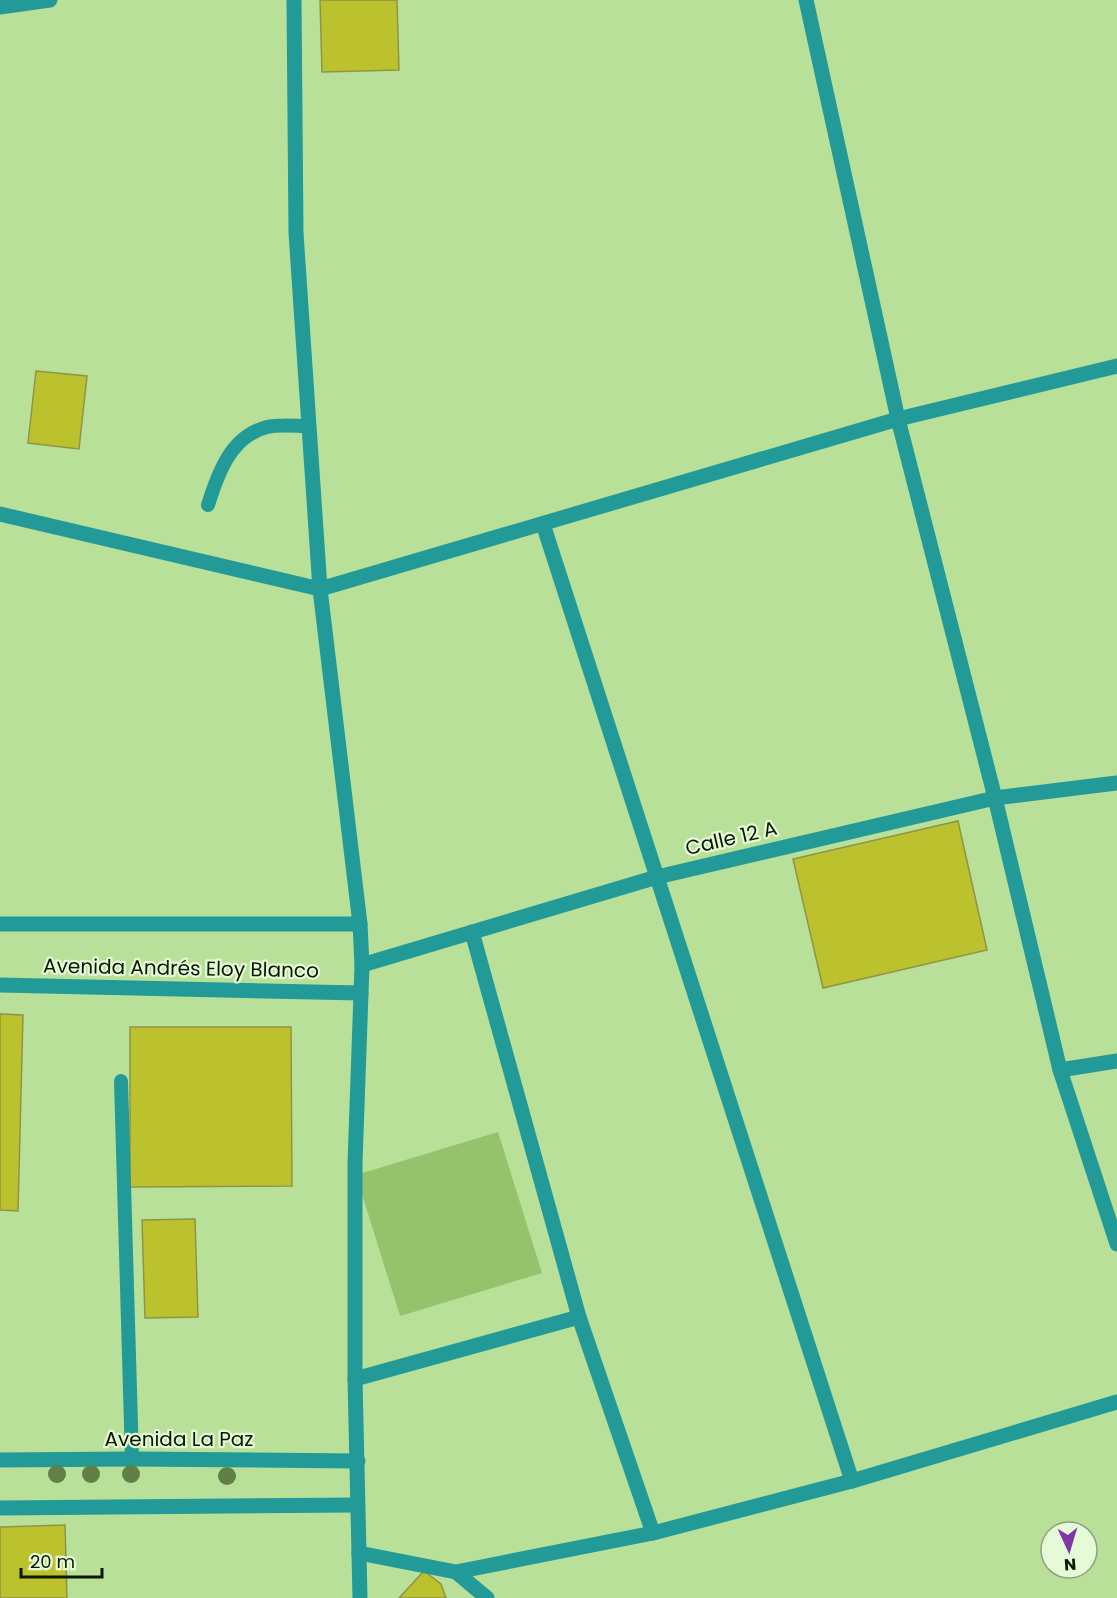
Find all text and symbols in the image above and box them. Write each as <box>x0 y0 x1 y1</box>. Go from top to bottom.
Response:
street label: Calle 12 A <box>682 814 780 862</box>
street label: Avenida Andrés Eloy Blanco <box>43 952 319 984</box>
street label: Avenida La Paz <box>105 1425 253 1453</box>
north arrow <box>1039 1520 1099 1580</box>
scale bar <box>21 1541 102 1579</box>
text: 20 m <box>30 1549 75 1574</box>
text: N <box>1063 1553 1077 1576</box>

